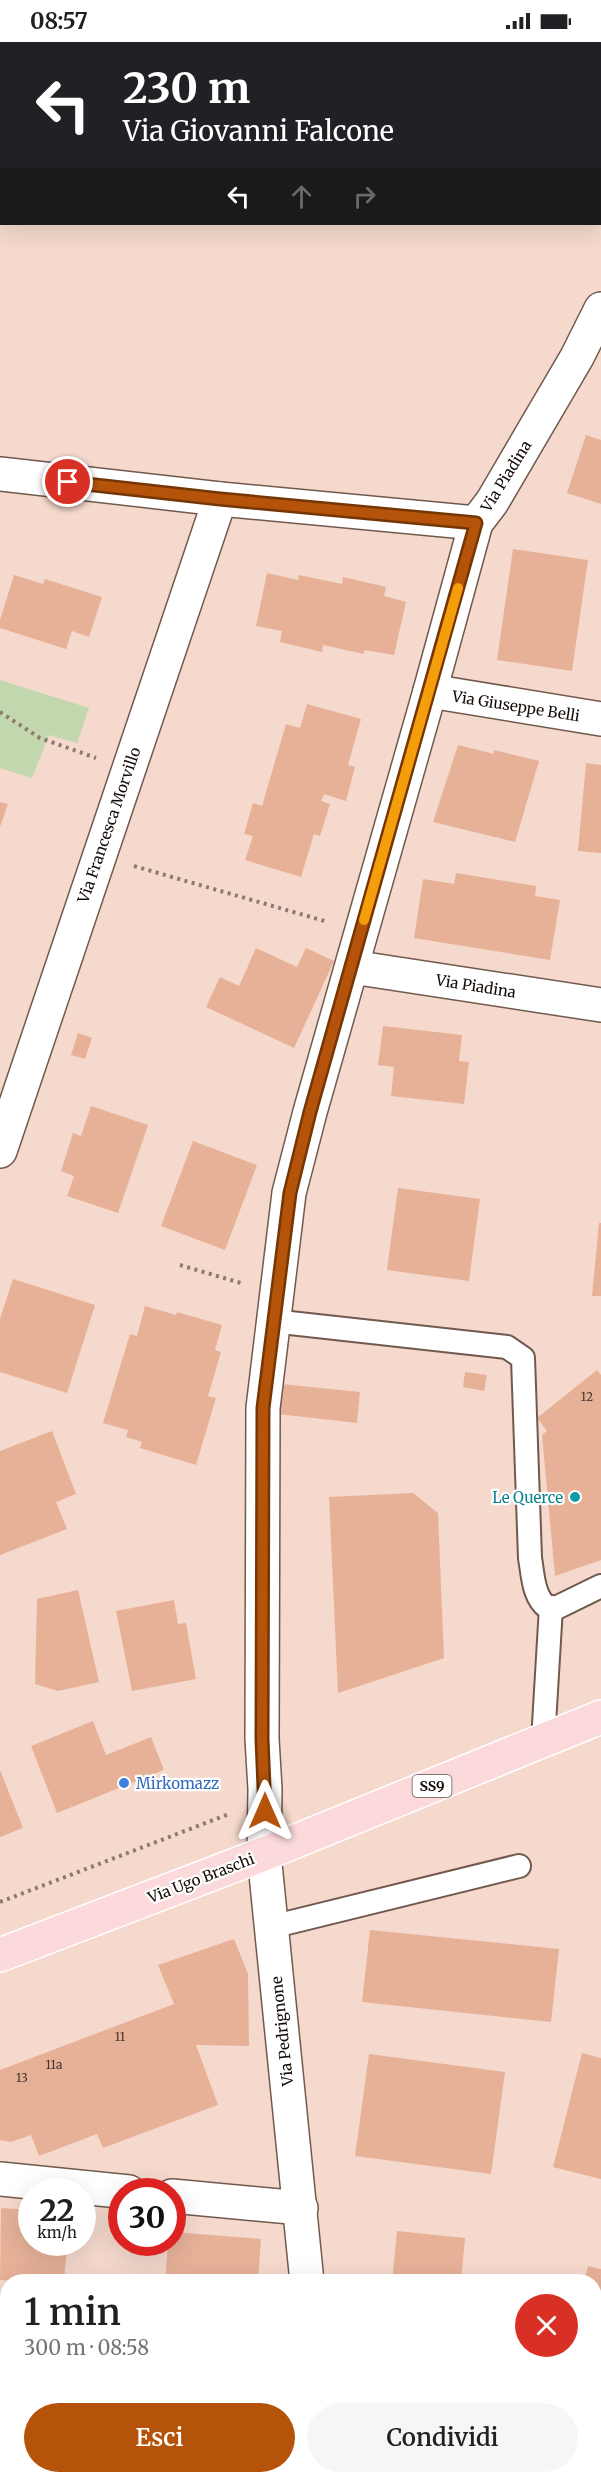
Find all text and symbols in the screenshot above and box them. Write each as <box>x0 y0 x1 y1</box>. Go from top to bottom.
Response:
text: 08:57 <box>30 7 88 35</box>
text: 230 m <box>123 62 250 114</box>
icon: left <box>24 66 102 144</box>
text: Via Giovanni Falcone <box>123 114 394 148</box>
icon: left <box>222 180 255 213</box>
icon: ahead <box>285 180 318 213</box>
icon: right <box>348 180 381 213</box>
street label: Via Piadina <box>476 437 535 516</box>
pin <box>42 456 93 507</box>
icon: arrive <box>51 465 84 498</box>
street label: Via Giuseppe Belli <box>450 686 581 725</box>
street label: Via Francesca Morvillo <box>73 744 145 906</box>
street label: Via Piadina <box>434 970 517 1002</box>
house number: 12 <box>581 1389 593 1404</box>
place label: Le Querce <box>492 1488 563 1507</box>
marker: Le Querce <box>568 1490 582 1504</box>
place label: Mirkomazz <box>136 1774 219 1793</box>
road number: SS9 <box>412 1775 452 1797</box>
marker: Mirkomazz <box>117 1776 131 1790</box>
position arrow <box>233 1779 297 1843</box>
street label: Via Ugo Braschi <box>144 1849 257 1907</box>
street label: Via Pedrignone <box>267 1975 297 2088</box>
house number: 11 <box>115 2029 126 2044</box>
house number: 11a <box>46 2057 63 2072</box>
house number: 13 <box>16 2070 28 2085</box>
speed limit sign: 30 <box>108 2178 186 2256</box>
text: 22 <box>40 2191 74 2229</box>
text: km/h <box>37 2223 77 2242</box>
text: 1 min <box>24 2290 121 2335</box>
button: close <box>515 2294 578 2357</box>
text: 300 m · 08:58 <box>24 2335 149 2360</box>
button: Esci <box>24 2403 295 2472</box>
button: Condividi <box>307 2403 578 2472</box>

